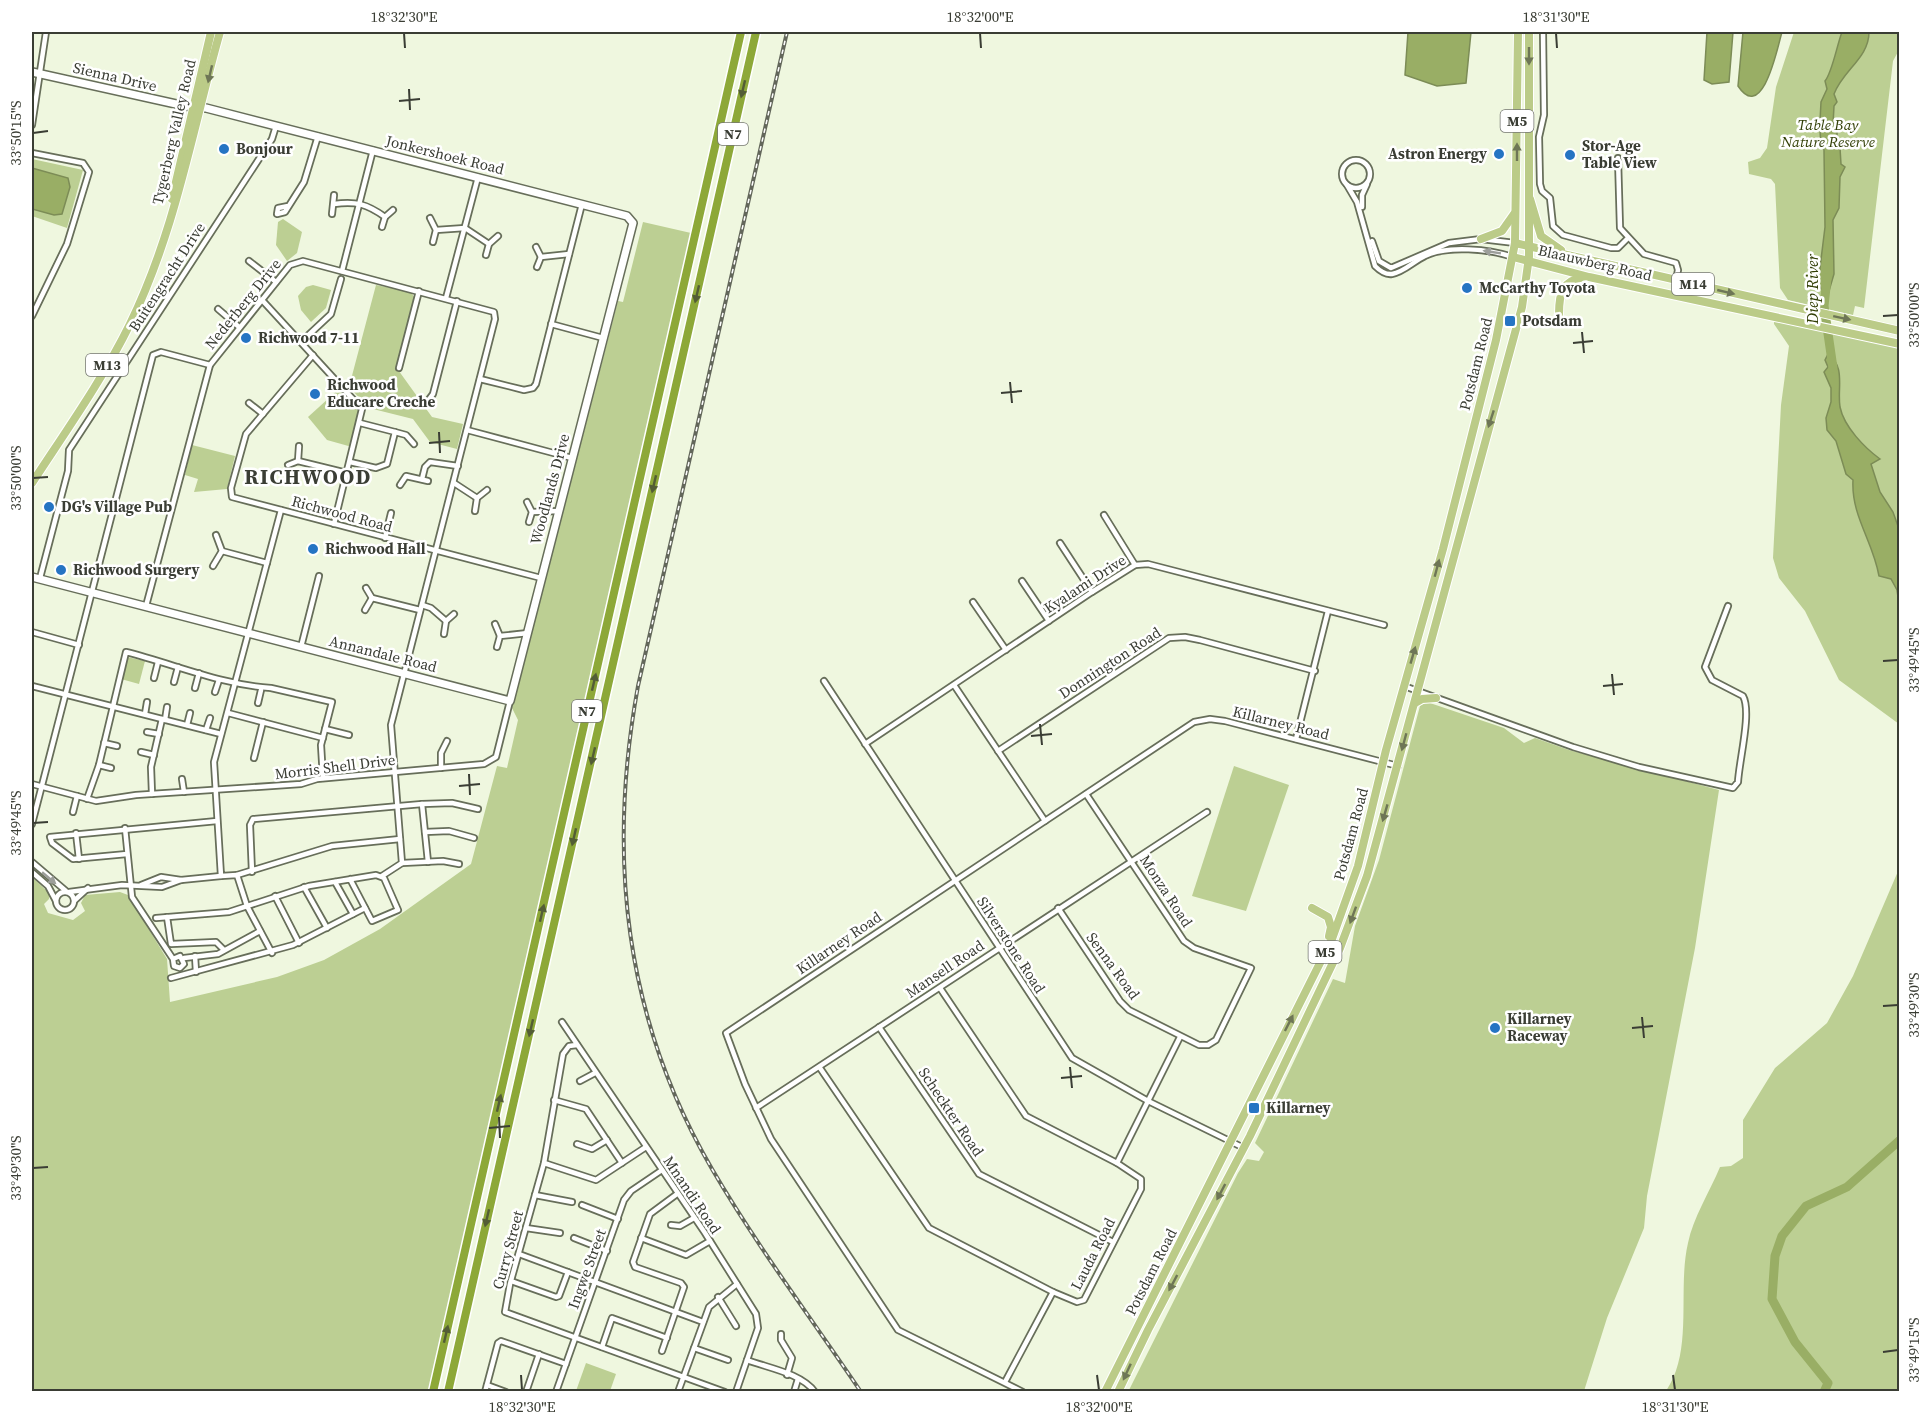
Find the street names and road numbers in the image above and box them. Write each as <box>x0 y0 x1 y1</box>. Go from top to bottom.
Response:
street label: Sienna Drive <box>71 57 159 96</box>
street label: Tygerberg Valley Road <box>147 57 201 207</box>
road number: M5 <box>1500 110 1534 132</box>
road number: N7 <box>718 123 748 145</box>
street label: Jonkershoek Road <box>383 129 507 179</box>
street label: Buitengracht Drive <box>123 218 210 335</box>
street label: Blaauwberg Road <box>1536 239 1655 286</box>
street label: Nederberg Drive <box>200 254 286 353</box>
road number: M14 <box>1672 273 1714 295</box>
street label: Potsdam Road <box>1454 315 1497 412</box>
road number: M13 <box>86 354 128 376</box>
street label: Woodlands Drive <box>525 431 574 547</box>
street label: Richwood Road <box>289 490 395 537</box>
street label: Kyalami Drive <box>1040 549 1130 618</box>
street label: Donnington Road <box>1054 621 1165 704</box>
street label: Annandale Road <box>327 630 440 677</box>
road number: N7 <box>572 700 602 722</box>
street label: Killarney Road <box>1231 700 1332 745</box>
street label: Morris Shell Drive <box>273 749 397 784</box>
street label: Potsdam Road <box>1328 785 1373 882</box>
street label: Monza Road <box>1135 850 1198 931</box>
street label: Silverstone Road <box>972 892 1051 998</box>
street label: Killarney Road <box>792 906 886 979</box>
street label: Senna Road <box>1082 928 1145 1004</box>
street label: Mansell Road <box>901 934 988 1003</box>
road number: M5 <box>1308 941 1342 963</box>
street label: Scheckter Road <box>914 1063 989 1161</box>
street label: Mnandi Road <box>659 1152 726 1238</box>
street label: Curry Street <box>487 1208 528 1292</box>
street label: Lauda Road <box>1065 1214 1120 1294</box>
street label: Potsdam Road <box>1120 1224 1182 1319</box>
street label: Ingwe Street <box>562 1226 611 1312</box>

